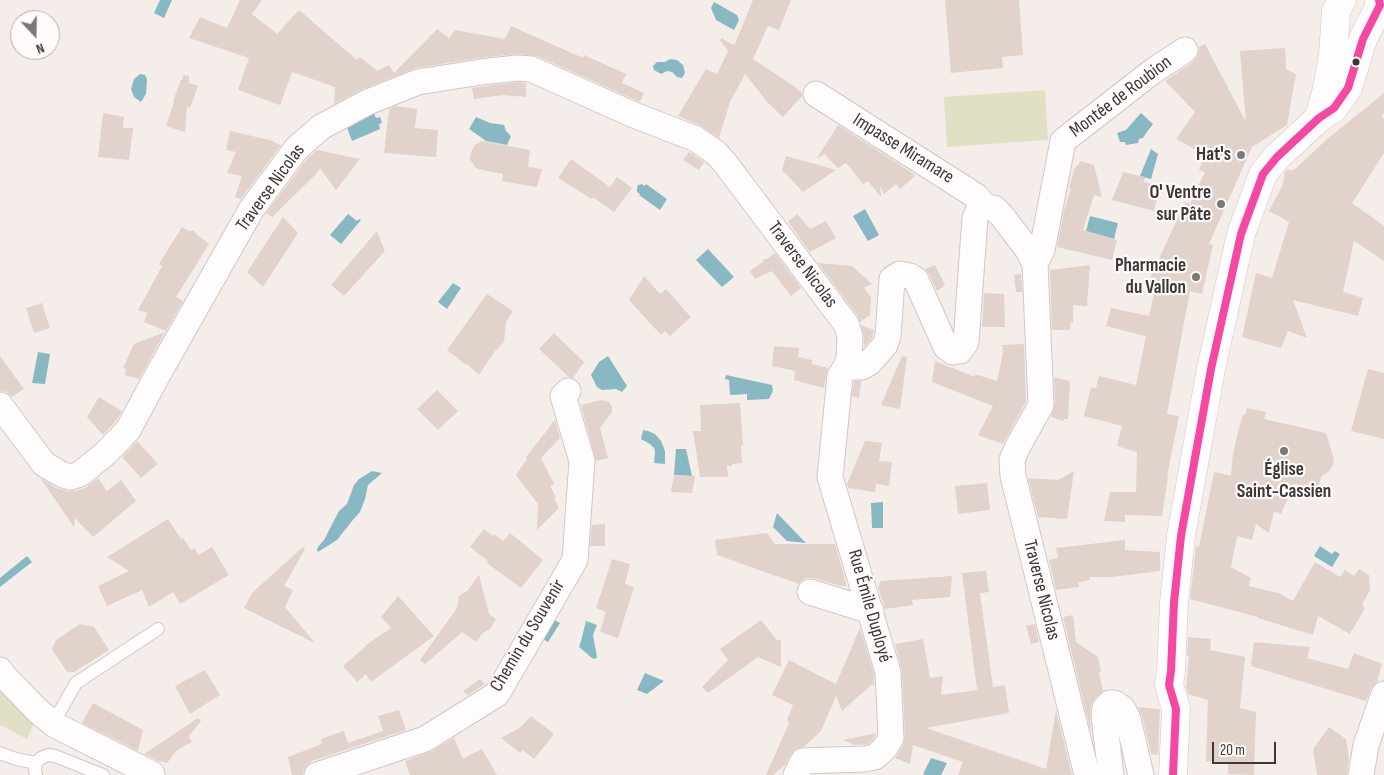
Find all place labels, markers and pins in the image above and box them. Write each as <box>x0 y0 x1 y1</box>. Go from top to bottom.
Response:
unlabelled marker <box>1351 57 1361 67</box>
place label: Hat's <box>1196 144 1231 166</box>
marker: Hat's <box>1235 149 1247 161</box>
place label: O' Ventre sur Pâte <box>1149 182 1211 226</box>
marker: O' Ventre sur Pâte <box>1215 198 1227 210</box>
place label: Pharmacie du Vallon <box>1115 255 1186 299</box>
marker: Pharmacie du Vallon <box>1190 271 1202 283</box>
marker: Église Saint-Cassien <box>1278 445 1290 457</box>
place label: Église Saint-Cassien <box>1237 459 1331 503</box>

